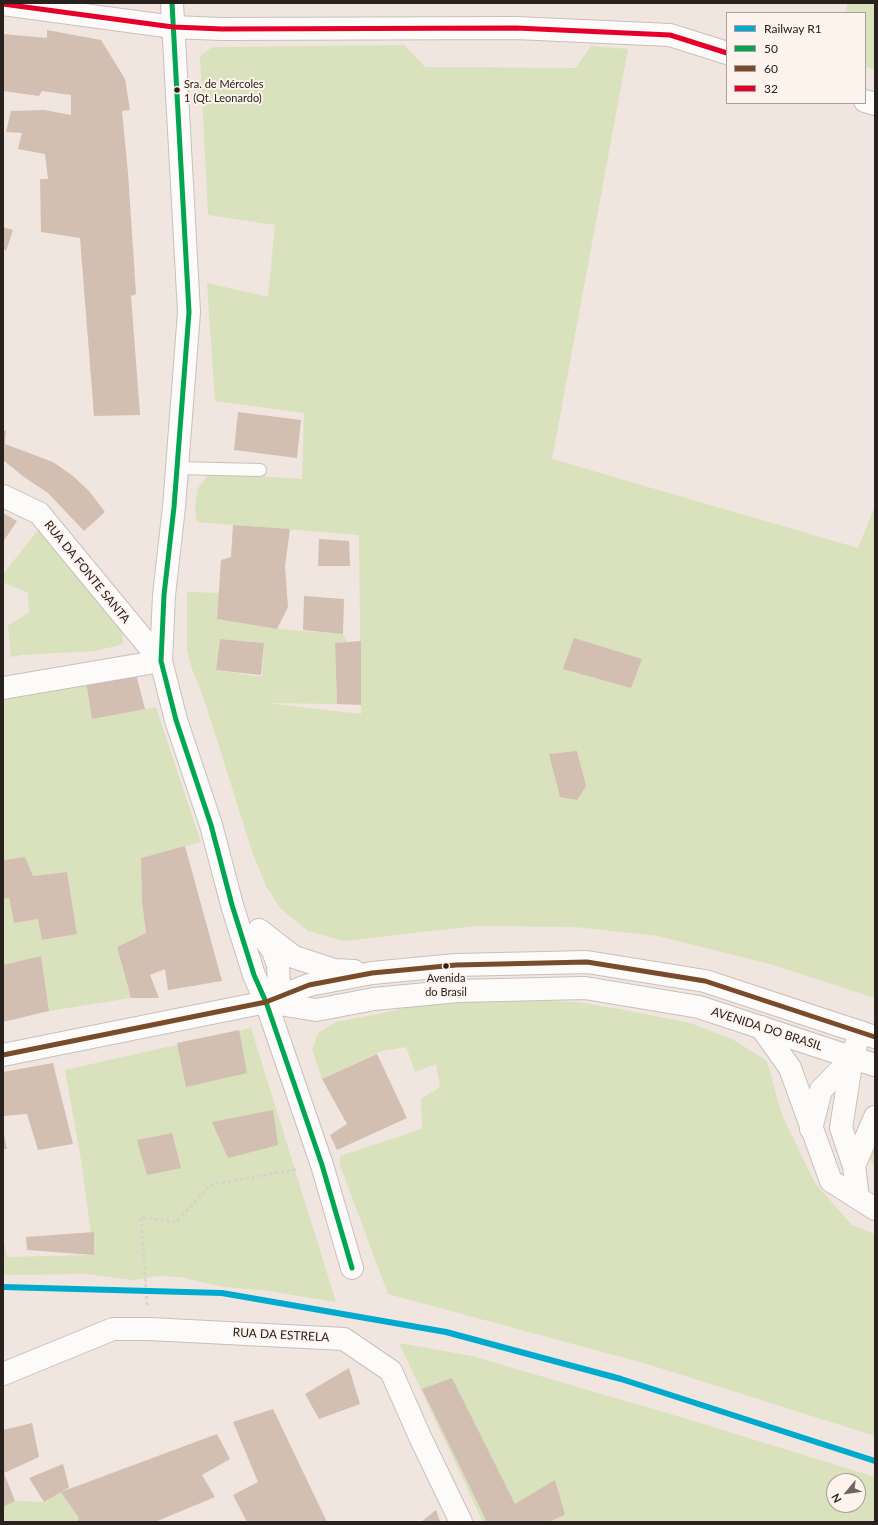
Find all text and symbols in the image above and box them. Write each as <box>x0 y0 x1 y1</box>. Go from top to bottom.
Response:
legend <box>726 12 866 104</box>
text: Railway R1 <box>764 21 822 36</box>
text: 50 <box>764 41 778 56</box>
text: 60 <box>764 61 778 76</box>
place label: Sra. de Mércoles 1 (Qt. Leonardo) <box>184 77 264 103</box>
text: 32 <box>764 81 778 96</box>
marker: Sra. de Mércoles 1 (Qt. Leonardo) <box>172 85 182 95</box>
street label: RUA DA FONTE SANTA <box>41 518 133 626</box>
marker: Avenida do Brasil <box>441 961 451 971</box>
place label: Avenida do Brasil <box>425 971 467 997</box>
street label: AVENIDA DO BRASIL <box>709 1004 825 1054</box>
street label: RUA DA ESTRELA <box>232 1325 330 1345</box>
north arrow <box>826 1473 866 1513</box>
text: N <box>828 1492 844 1505</box>

